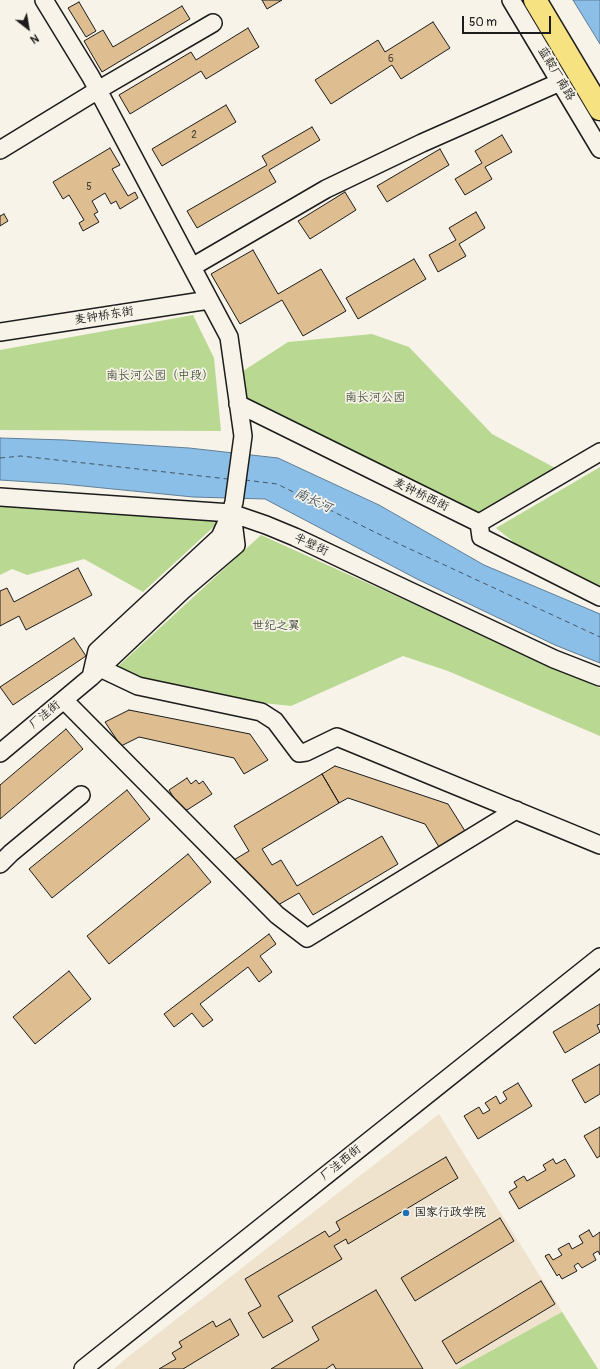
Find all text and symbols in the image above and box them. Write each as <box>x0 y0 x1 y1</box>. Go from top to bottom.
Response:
north arrow <box>8 8 48 48</box>
scale bar <box>464 8 553 34</box>
text: 50 m <box>469 15 497 30</box>
text: N <box>28 31 41 46</box>
street label: 蓝靛厂南路 <box>534 45 578 103</box>
house number: 6 <box>388 53 394 65</box>
house number: 2 <box>191 129 197 141</box>
house number: 5 <box>86 181 92 193</box>
street label: 麦钟桥东街 <box>73 304 135 328</box>
park label: 南长河公园（中段） <box>106 369 214 383</box>
park label: 南长河公园 <box>345 391 405 405</box>
street label: 麦钟桥西街 <box>391 475 451 515</box>
water label: 南长河 <box>292 486 334 516</box>
street label: 半壁街 <box>292 531 330 559</box>
park label: 世纪之翼 <box>252 619 300 633</box>
street label: 厂洼街 <box>27 698 63 732</box>
street label: 厂洼西街 <box>318 1142 364 1184</box>
place label: 国家行政学院 <box>414 1206 486 1220</box>
marker: 国家行政学院 <box>401 1208 411 1218</box>

